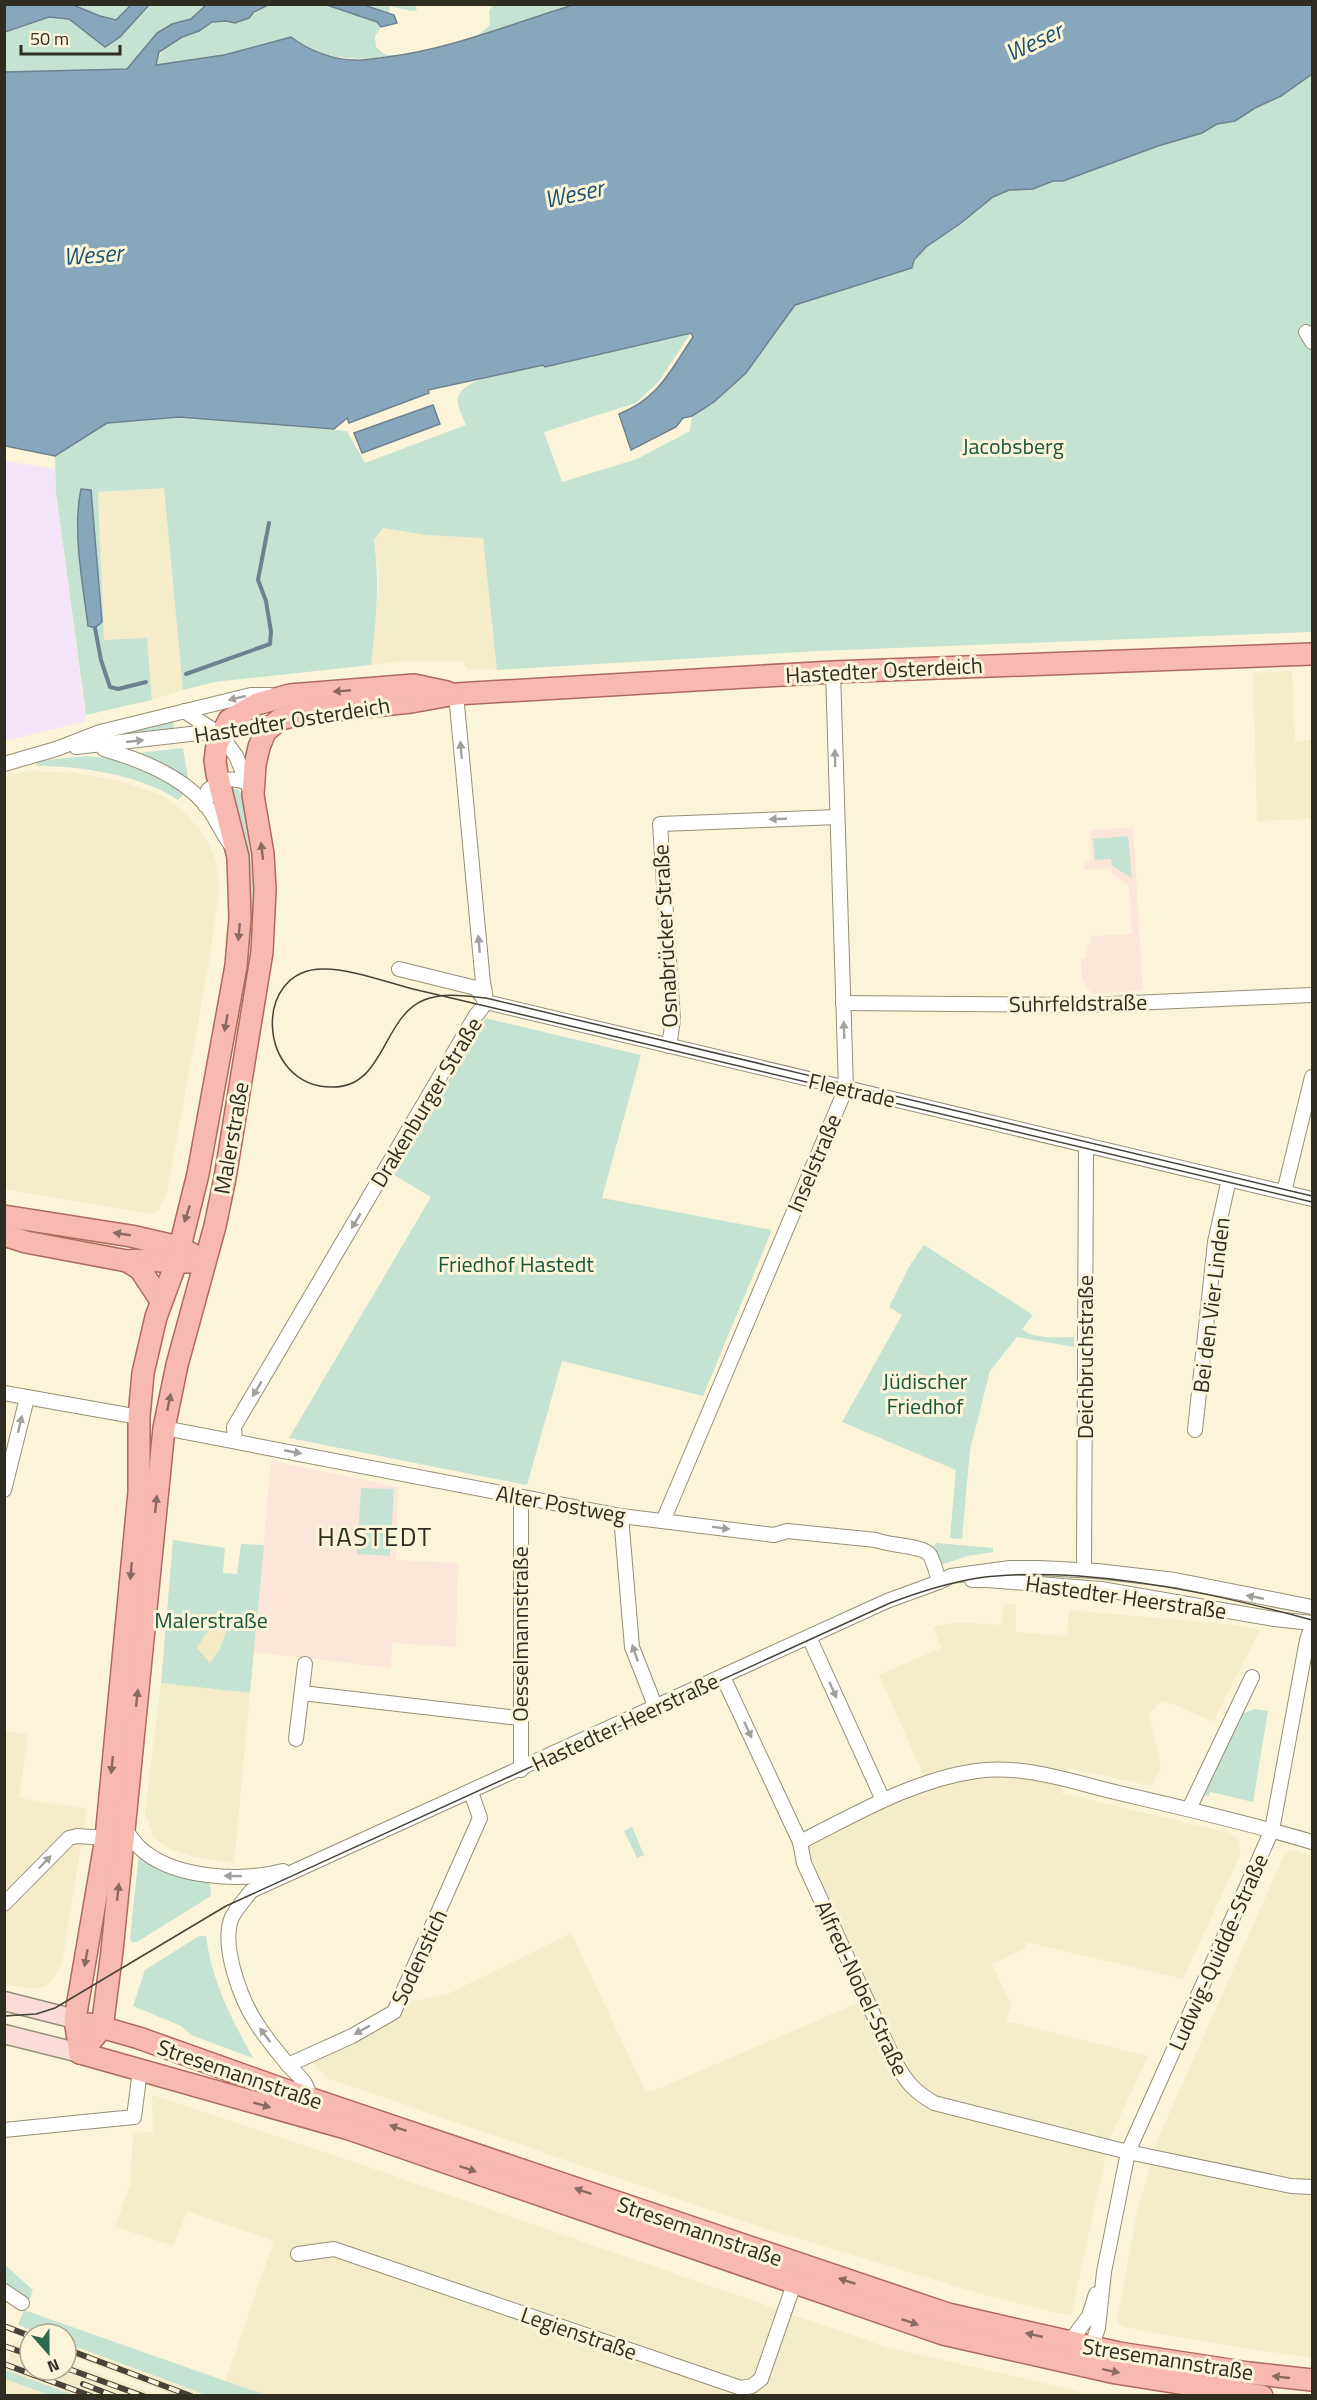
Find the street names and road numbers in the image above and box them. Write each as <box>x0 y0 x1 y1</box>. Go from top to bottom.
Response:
street label: Hastedter Osterdeich <box>784 648 984 692</box>
street label: Hastedter Osterdeich <box>192 688 392 752</box>
street label: Osnabrücker Straße <box>643 843 687 1029</box>
street label: Suhrfeldstraße <box>1009 985 1147 1021</box>
street label: Drakenburger Straße <box>362 1010 490 1194</box>
street label: Fleetrade <box>805 1064 899 1116</box>
street label: Malerstraße <box>204 1079 258 1197</box>
street label: Inselstraße <box>778 1108 850 1218</box>
street label: Bei den Vier Linden <box>1183 1215 1239 1395</box>
street label: Deichbruchstraße <box>1068 1275 1102 1439</box>
street label: Alter Postweg <box>494 1476 628 1532</box>
street label: Oesselmannstraße <box>503 1546 537 1722</box>
street label: Hastedter Heerstraße <box>1023 1566 1229 1628</box>
street label: Hastedter Heerstraße <box>526 1664 724 1780</box>
street label: Ludwig-Quidde-Straße <box>1159 1848 1277 2056</box>
street label: Alfred-Nobel-Straße <box>806 1895 918 2081</box>
street label: Sodenstich <box>382 1903 456 2011</box>
street label: Stresemannstraße <box>153 2030 327 2118</box>
street label: Stresemannstraße <box>613 2187 787 2275</box>
street label: Legienstraße <box>516 2297 642 2369</box>
street label: Stresemannstraße <box>1080 2329 1256 2389</box>

